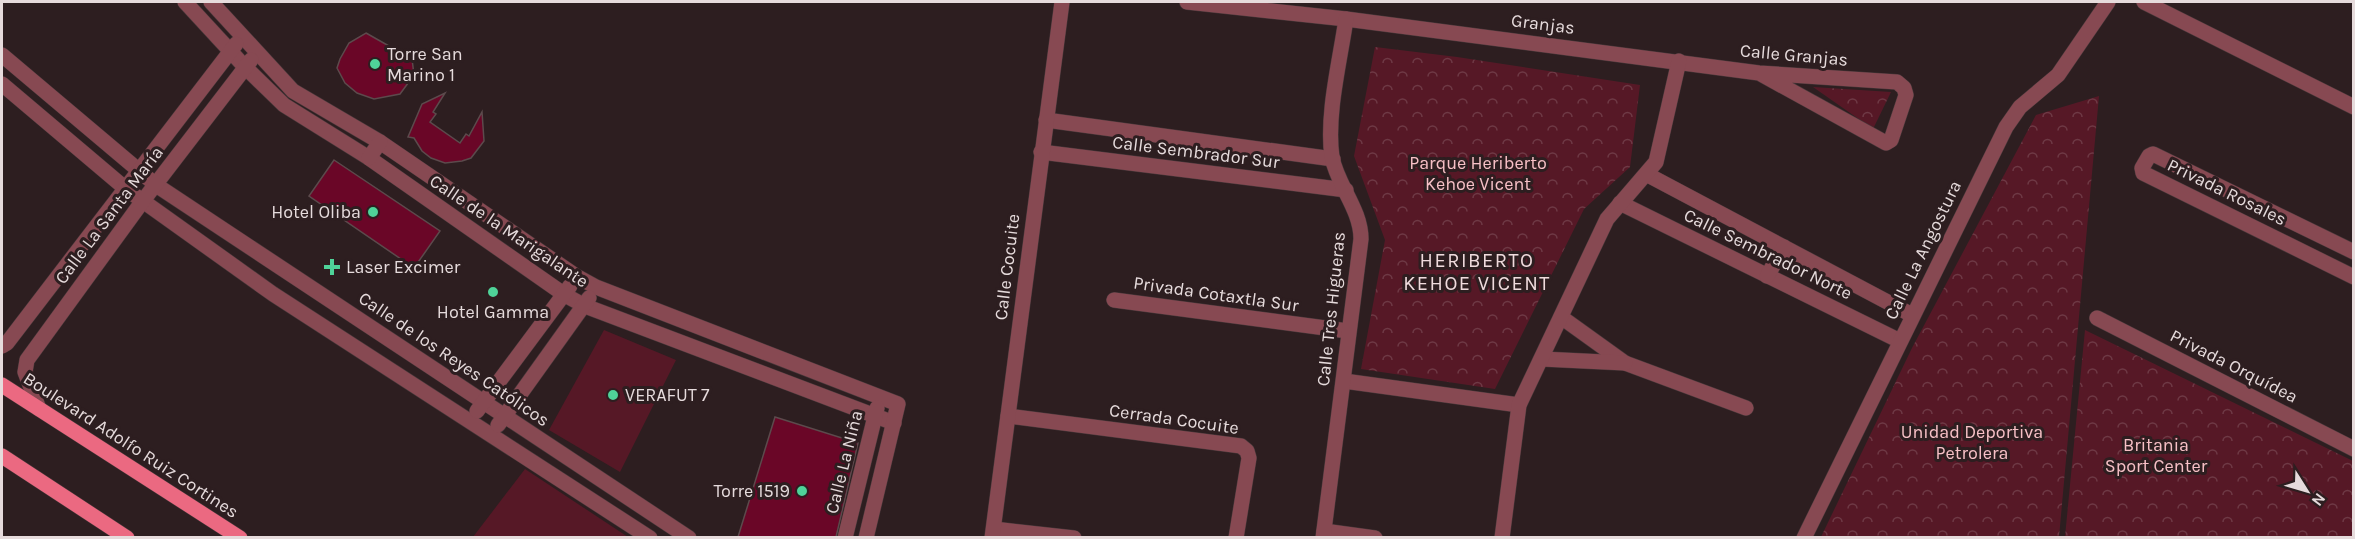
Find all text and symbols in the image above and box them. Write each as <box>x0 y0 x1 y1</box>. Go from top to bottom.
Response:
street label: Granjas <box>1510 9 1576 39</box>
street label: Calle Granjas <box>1739 39 1849 71</box>
place label: Torre San Marino 1 <box>387 43 463 86</box>
marker: Torre San Marino 1 <box>368 57 382 71</box>
street label: Calle Sembrador Sur <box>1111 131 1281 173</box>
street label: Calle La Santa María <box>50 142 168 288</box>
park label: Parque Heriberto Kehoe Vicent <box>1409 152 1547 195</box>
street label: Privada Rosales <box>2164 154 2290 230</box>
street label: Calle de la Marigalante <box>425 170 593 292</box>
street label: Calle La Angostura <box>1880 177 1966 323</box>
place label: Hotel Oliba <box>271 201 361 223</box>
street label: Calle Sembrador Norte <box>1680 204 1856 304</box>
marker: Hotel Oliba <box>366 205 380 219</box>
street label: Calle Cocuite <box>990 213 1024 321</box>
street label: Calle Tres Higueras <box>1312 231 1350 387</box>
district label: HERIBERTO KEHOE VICENT <box>1403 249 1551 295</box>
place label: Laser Excimer <box>346 256 461 278</box>
marker: Laser Excimer <box>323 258 341 276</box>
street label: Privada Cotaxtla Sur <box>1132 272 1301 317</box>
marker: Hotel Gamma <box>486 285 500 299</box>
street label: Calle de los Reyes Católicos <box>354 287 554 431</box>
place label: Hotel Gamma <box>437 301 549 323</box>
street label: Privada Orquídea <box>2166 324 2302 408</box>
street label: Boulevard Adolfo Ruiz Cortines <box>19 367 243 523</box>
place label: VERAFUT 7 <box>625 384 710 406</box>
marker: VERAFUT 7 <box>606 388 620 402</box>
street label: Cerrada Cocuite <box>1108 399 1240 439</box>
street label: Calle La Niña <box>821 408 867 516</box>
park label: Unidad Deportiva Petrolera <box>1901 421 2043 464</box>
park label: Britania Sport Center <box>2105 434 2208 477</box>
north arrow <box>2277 461 2337 521</box>
place label: Torre 1519 <box>714 480 790 502</box>
marker: Torre 1519 <box>795 484 809 498</box>
text: N <box>2308 489 2330 510</box>

